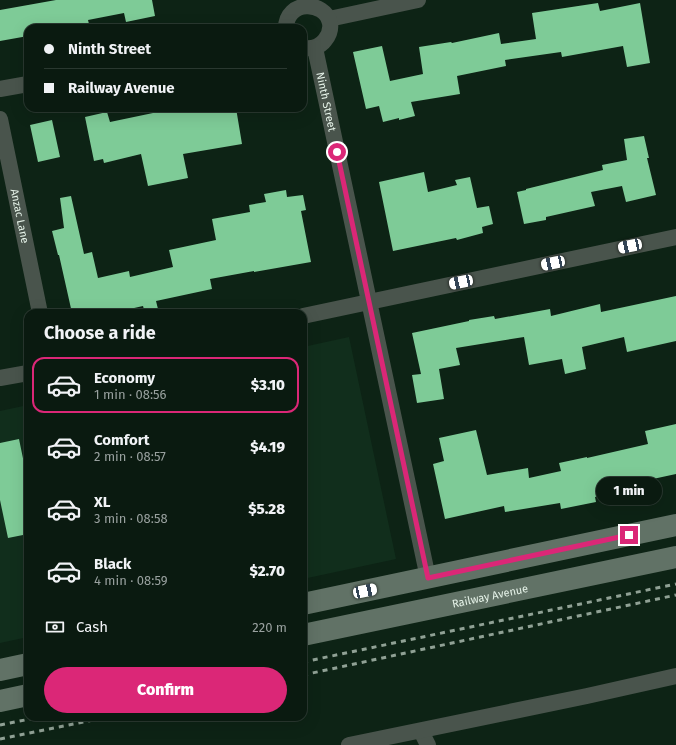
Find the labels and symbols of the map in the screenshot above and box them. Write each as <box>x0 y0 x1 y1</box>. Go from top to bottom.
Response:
street label: Ninth Street <box>314 71 339 133</box>
route start <box>328 143 346 161</box>
street label: Anzac Lane <box>8 188 32 244</box>
car <box>617 238 643 254</box>
car <box>540 255 566 271</box>
car <box>448 274 474 290</box>
callout: 1 min <box>596 477 662 505</box>
route end <box>620 526 638 544</box>
street label: Railway Avenue <box>451 582 529 610</box>
car <box>352 583 378 599</box>

